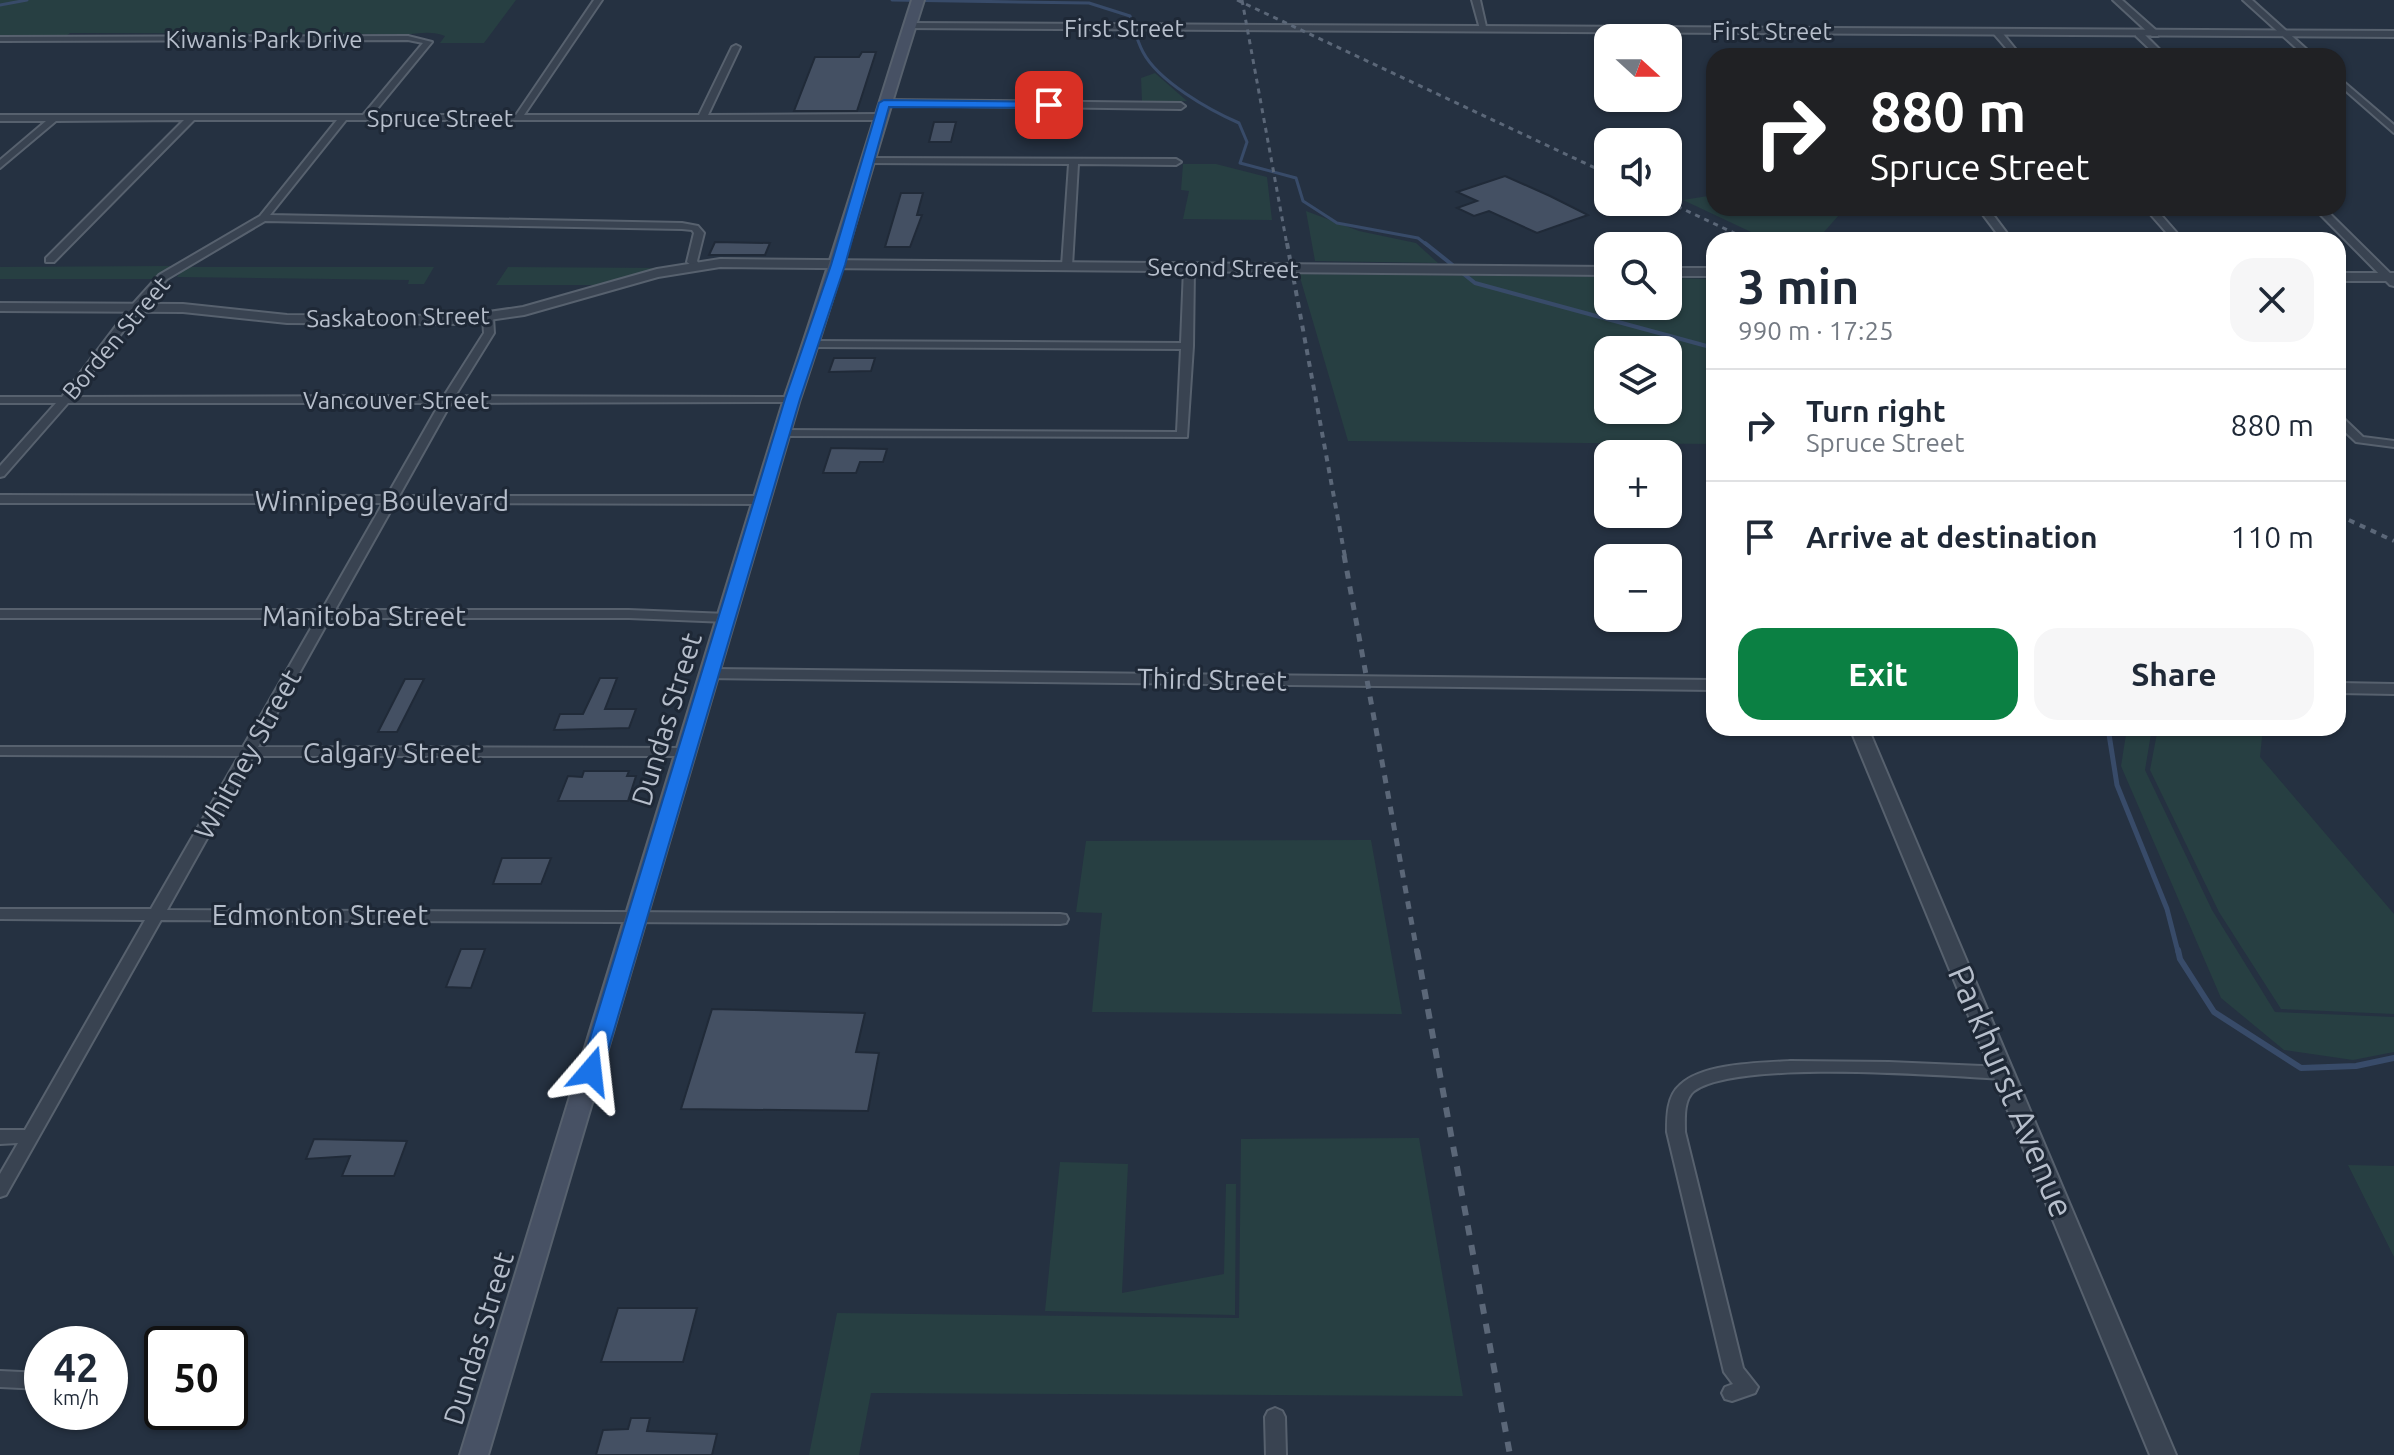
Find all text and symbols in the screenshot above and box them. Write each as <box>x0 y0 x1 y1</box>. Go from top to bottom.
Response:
street label: First Street <box>1064 15 1185 42</box>
street label: First Street <box>1712 18 1833 45</box>
north arrow <box>1594 24 1682 112</box>
map controls <box>1594 24 1682 632</box>
street label: Kiwanis Park Drive <box>165 26 363 53</box>
pin <box>1015 71 1083 139</box>
icon: right <box>1738 80 1842 184</box>
text: 880 m <box>1870 80 2026 143</box>
icon: arrive <box>1027 83 1071 127</box>
street label: Spruce Street <box>367 105 514 132</box>
button: sound <box>1594 128 1682 216</box>
text: Spruce Street <box>1870 146 2089 187</box>
button: search <box>1594 232 1682 320</box>
street label: Second Street <box>1147 253 1299 283</box>
button: close <box>2230 258 2314 342</box>
text: 3 min <box>1738 259 1859 313</box>
street label: Borden Street <box>57 271 176 405</box>
street label: Saskatoon Street <box>306 302 491 332</box>
text: 990 m · 17:25 <box>1738 316 1894 345</box>
button: layers <box>1594 336 1682 424</box>
street label: Vancouver Street <box>303 387 490 414</box>
text: Turn right <box>1806 394 1946 428</box>
icon: right <box>1738 403 1782 447</box>
text: 880 m <box>2230 408 2314 442</box>
text: Spruce Street <box>1806 428 1964 457</box>
button: + <box>1594 440 1682 528</box>
street label: Winnipeg Boulevard <box>255 485 509 516</box>
icon: arrive <box>1738 515 1782 559</box>
text: Arrive at destination <box>1806 520 2098 554</box>
text: 110 m <box>2230 520 2314 554</box>
button: − <box>1594 544 1682 632</box>
street label: Manitoba Street <box>262 600 466 631</box>
button: Exit <box>1738 628 2018 720</box>
button: Share <box>2034 628 2314 720</box>
street label: Dundas Street <box>625 629 707 809</box>
street label: Third Street <box>1137 662 1287 696</box>
street label: Whitney Street <box>188 664 306 844</box>
street label: Calgary Street <box>303 737 481 768</box>
street label: Edmonton Street <box>212 899 428 930</box>
street label: Parkhurst Avenue <box>1942 959 2082 1223</box>
position arrow <box>549 1029 633 1113</box>
street label: Dundas Street <box>437 1248 519 1428</box>
speed limit sign: 50 <box>144 1326 248 1430</box>
text: 42 <box>53 1345 99 1390</box>
text: km/h <box>53 1386 99 1409</box>

